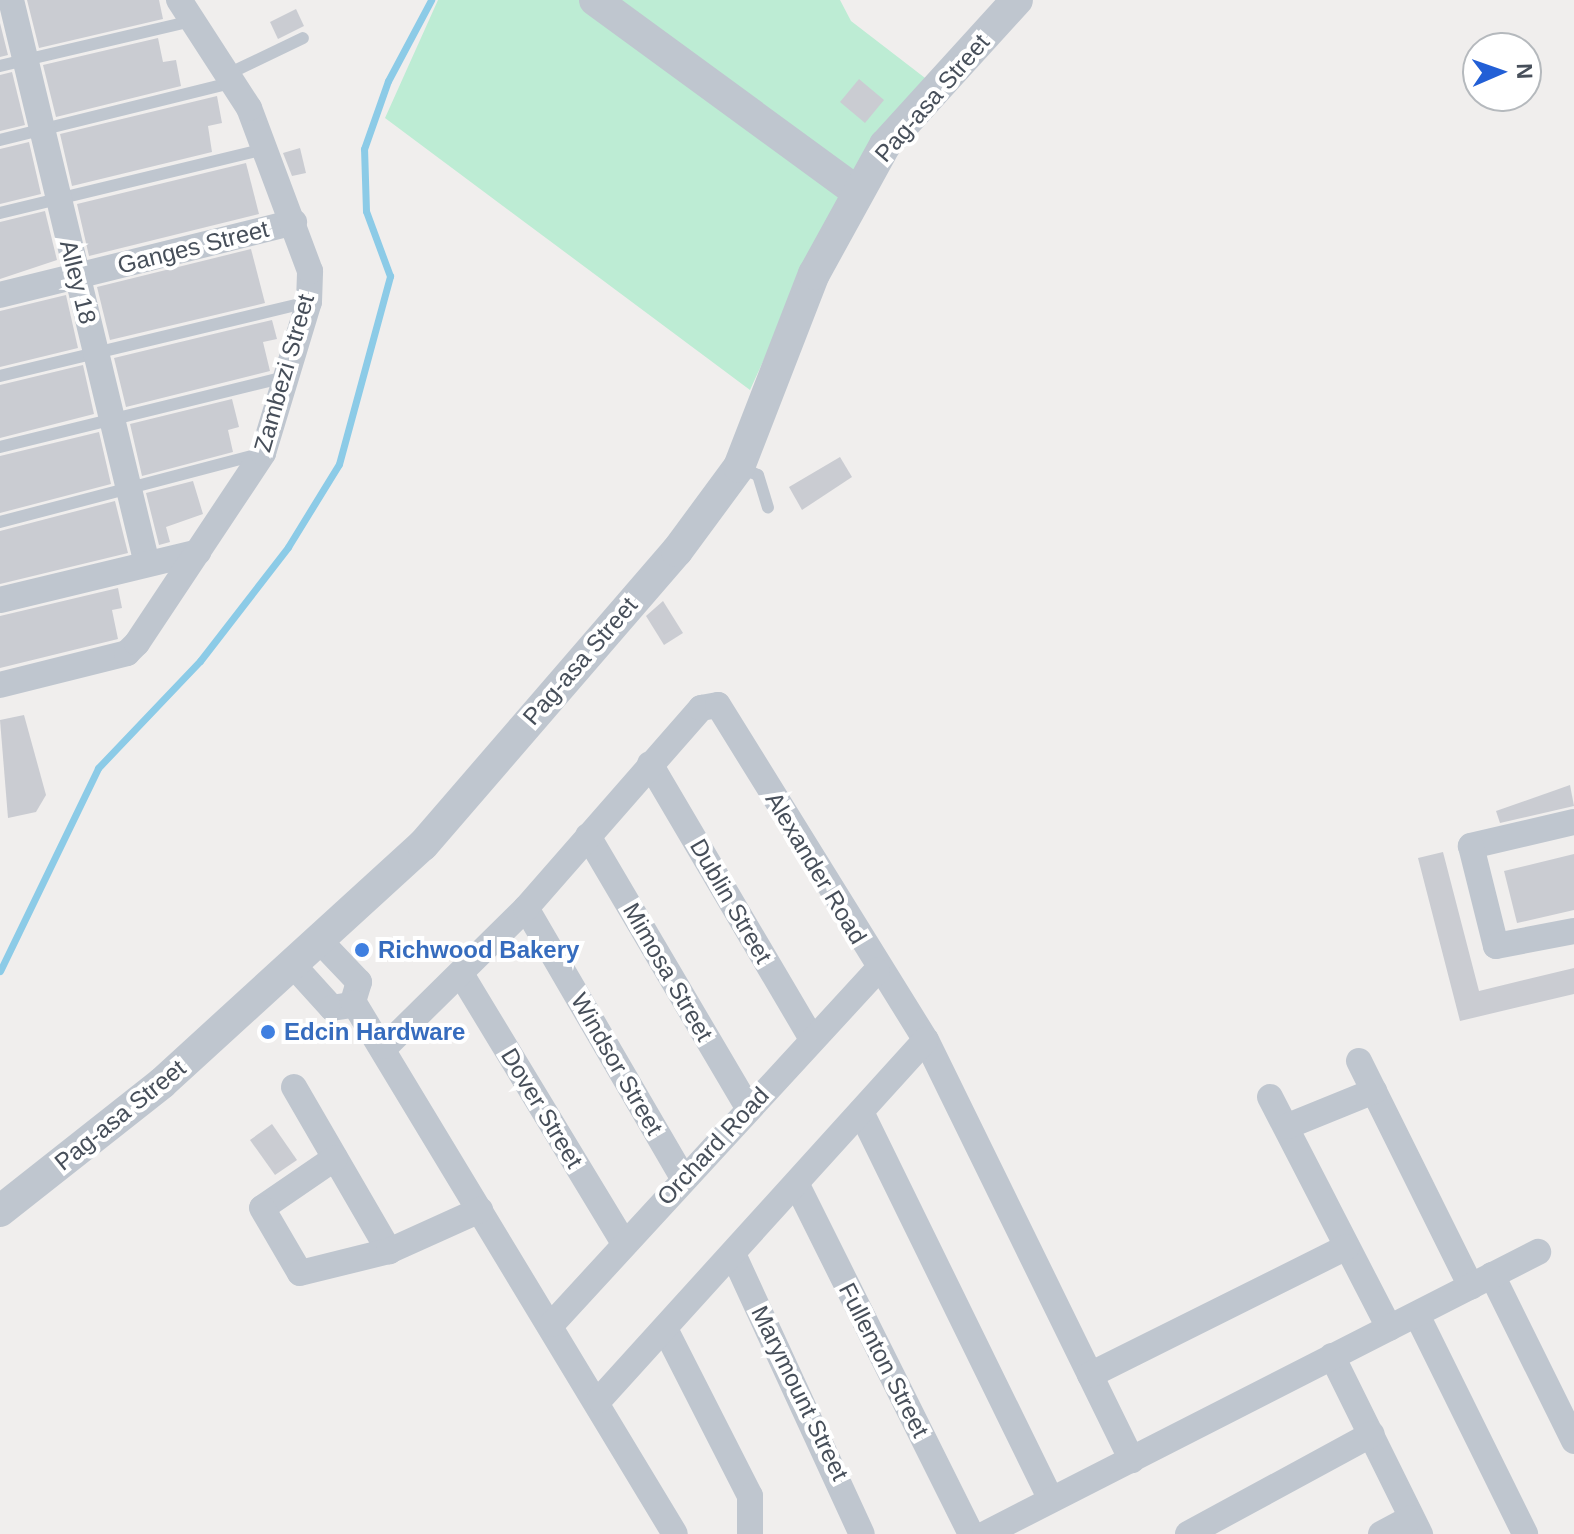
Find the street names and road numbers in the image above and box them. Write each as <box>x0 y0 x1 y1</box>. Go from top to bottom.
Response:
street label: Pag-asa Street <box>869 28 995 168</box>
street label: Ganges Street <box>114 214 272 280</box>
street label: Alley 18 <box>54 237 102 327</box>
street label: Zambezi Street <box>248 291 320 455</box>
street label: Pag-asa Street <box>517 591 643 731</box>
street label: Alexander Road <box>759 787 873 949</box>
street label: Dublin Street <box>684 834 778 968</box>
street label: Mimosa Street <box>617 898 719 1046</box>
street label: Windsor Street <box>565 988 669 1140</box>
street label: Dover Street <box>495 1043 589 1173</box>
street label: Pag-asa Street <box>49 1053 191 1177</box>
street label: Orchard Road <box>651 1081 775 1211</box>
street label: Fullenton Street <box>833 1278 935 1442</box>
street label: Marymount Street <box>745 1301 855 1485</box>

